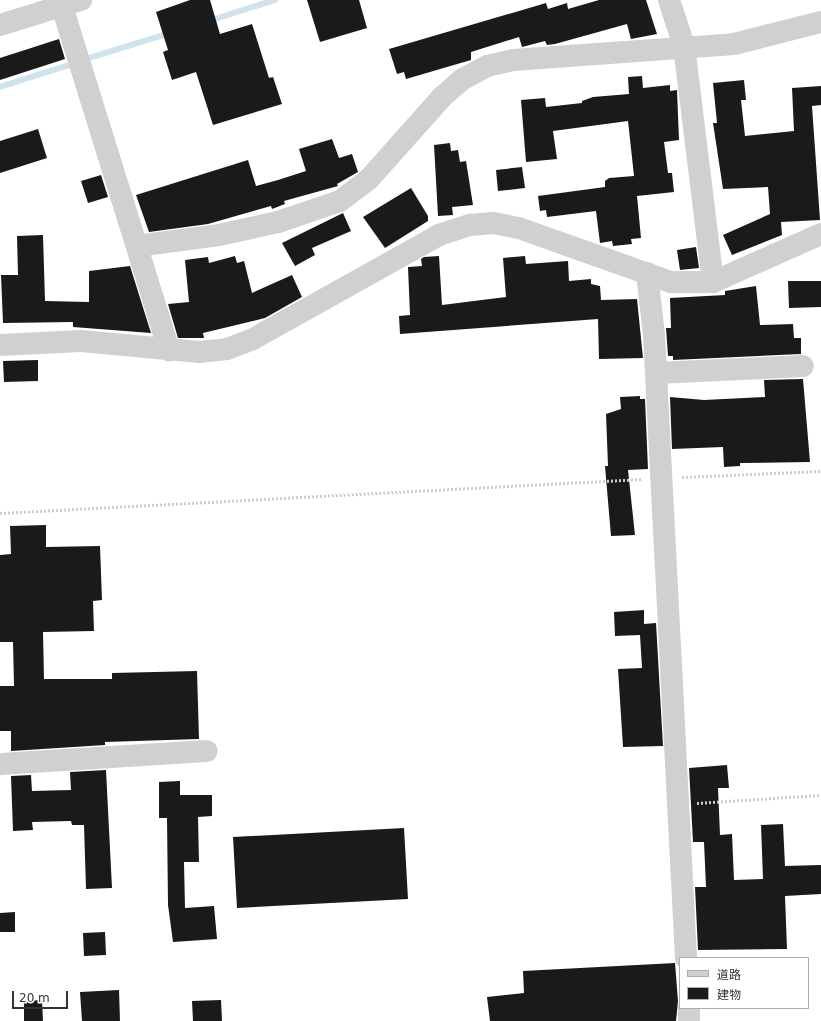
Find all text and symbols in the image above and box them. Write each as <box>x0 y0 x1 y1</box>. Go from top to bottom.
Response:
legend <box>679 957 809 1009</box>
text: 道路 <box>717 968 741 982</box>
scale bar <box>14 983 70 1009</box>
text: 建物 <box>717 988 741 1002</box>
text: 20 m <box>19 991 50 1005</box>

